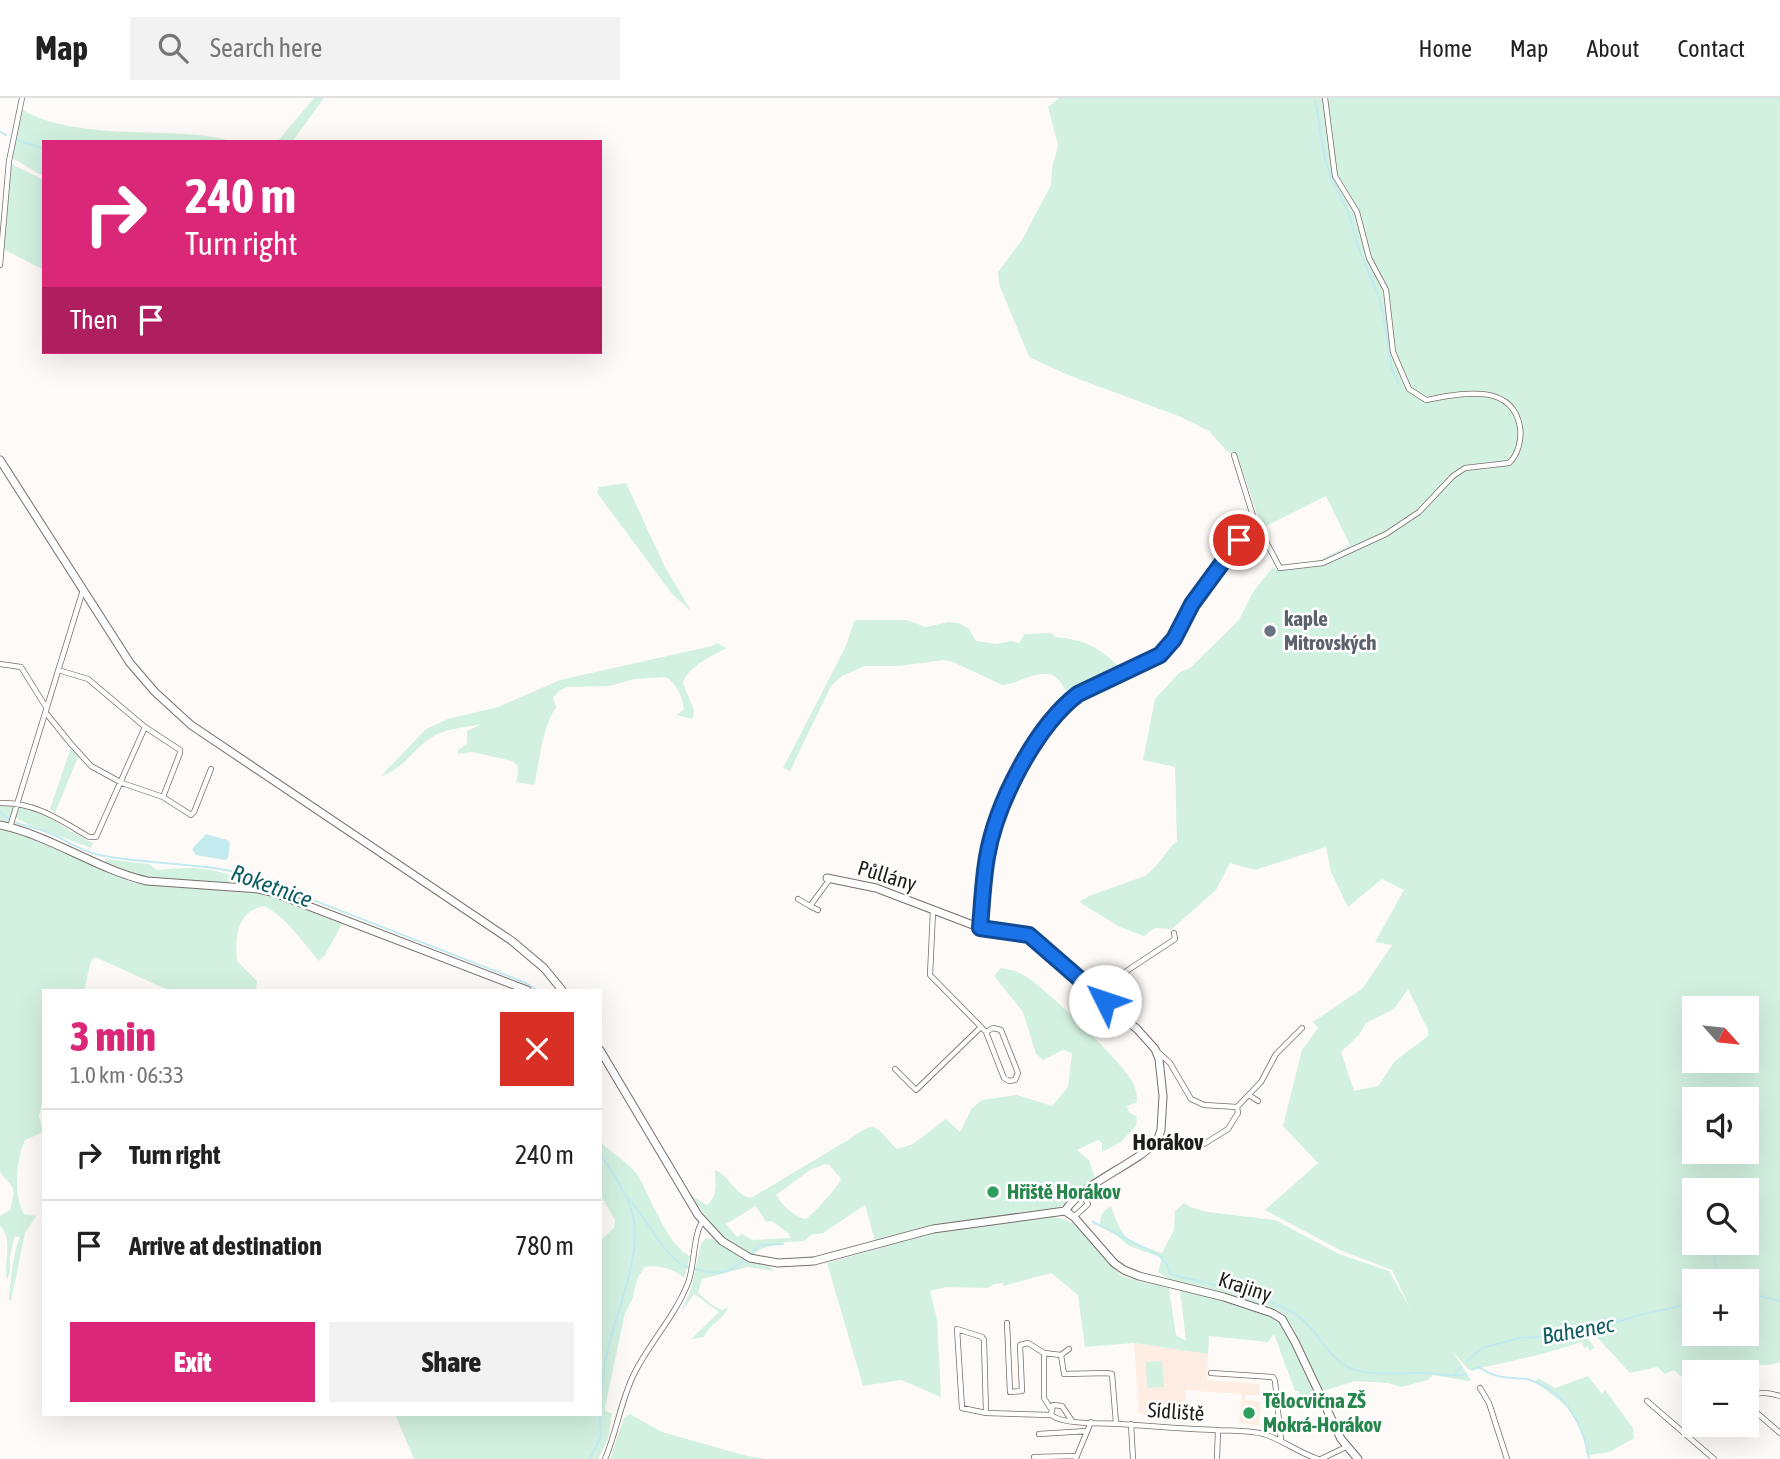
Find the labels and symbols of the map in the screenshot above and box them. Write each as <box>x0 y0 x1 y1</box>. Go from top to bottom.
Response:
pin <box>1209 510 1269 570</box>
place label: kaple Mitrovských <box>1284 606 1377 654</box>
marker: kaple Mitrovských <box>1262 623 1278 639</box>
street label: Půllány <box>855 855 920 895</box>
water label: Roketnice <box>228 859 316 913</box>
position arrow <box>1068 964 1142 1038</box>
north arrow <box>1682 996 1759 1073</box>
district label: Horákov <box>1133 1129 1204 1155</box>
place label: Hřiště Horákov <box>1007 1179 1121 1203</box>
marker: Hřiště Horákov <box>985 1184 1001 1200</box>
street label: Krajiny <box>1216 1266 1275 1306</box>
water label: Bahenec <box>1540 1311 1617 1349</box>
place label: Tělocvična ZŠ Mokrá-Horákov <box>1263 1388 1382 1436</box>
street label: Sídliště <box>1147 1397 1205 1425</box>
marker: Tělocvična ZŠ Mokrá-Horákov <box>1241 1405 1257 1421</box>

